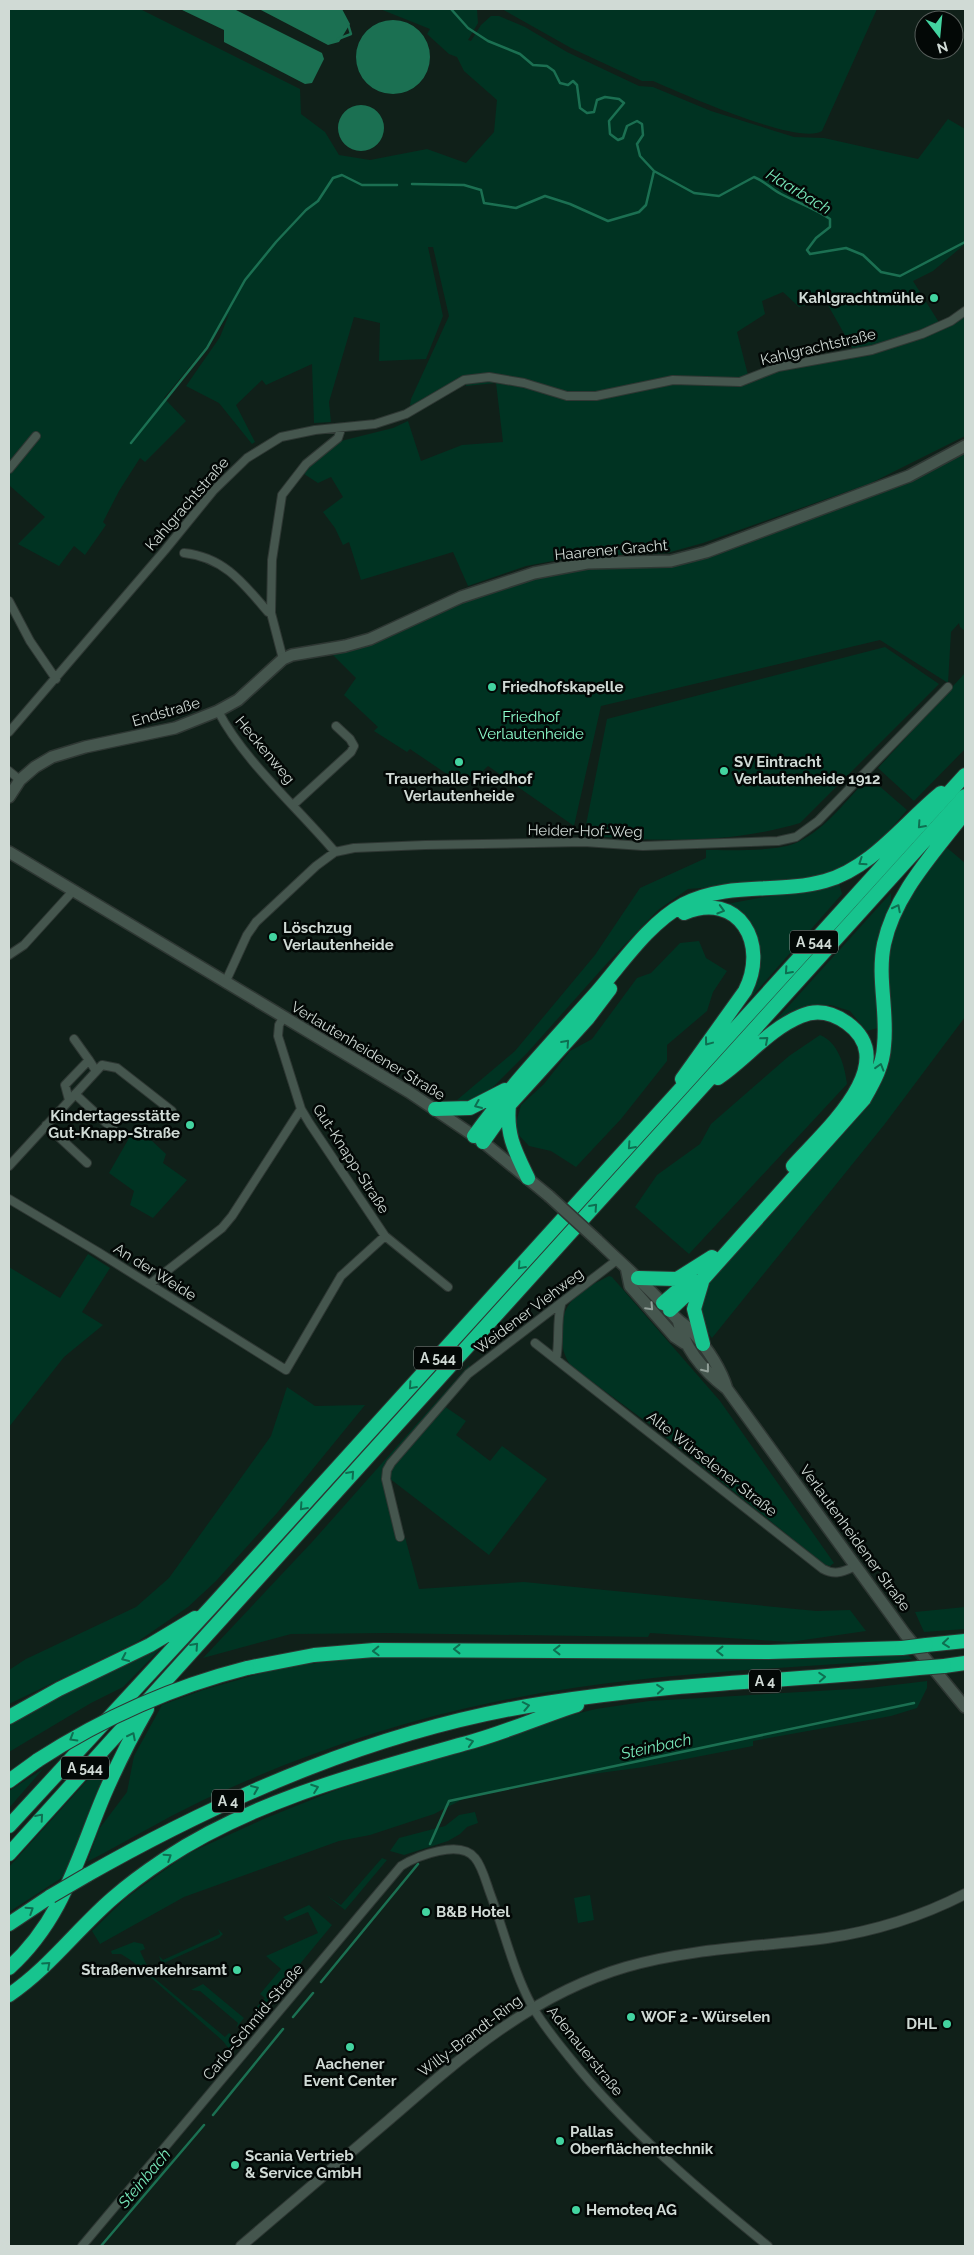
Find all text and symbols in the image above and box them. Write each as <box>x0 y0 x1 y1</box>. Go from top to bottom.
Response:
north arrow <box>914 10 964 60</box>
text: N <box>935 38 950 57</box>
water label: Haarbach <box>763 165 835 218</box>
place label: Kahlgrachtmühle <box>798 289 924 307</box>
marker: Kahlgrachtmühle <box>928 292 940 304</box>
street label: Kahlgrachtstraße <box>758 325 878 369</box>
street label: Kahlgrachtstraße <box>141 453 233 554</box>
street label: Haarener Gracht <box>554 536 668 564</box>
place label: Friedhofskapelle <box>502 678 623 696</box>
marker: Friedhofskapelle <box>486 681 498 693</box>
street label: Endstraße <box>130 694 202 730</box>
park label: Friedhof Verlautenheide <box>478 708 584 743</box>
street label: Heckenweg <box>231 712 299 788</box>
place label: SV Eintracht Verlautenheide 1912 <box>734 753 880 788</box>
marker: Trauerhalle Friedhof Verlautenheide <box>453 756 465 768</box>
marker: SV Eintracht Verlautenheide 1912 <box>718 765 730 777</box>
place label: Trauerhalle Friedhof Verlautenheide <box>386 770 533 805</box>
one-way arrow <box>918 819 927 828</box>
street label: Heider-Hof-Weg <box>527 821 643 841</box>
one-way arrow <box>858 856 867 865</box>
one-way arrow <box>891 904 901 913</box>
one-way arrow <box>716 905 724 915</box>
place label: Löschzug Verlautenheide <box>283 919 394 954</box>
road number: A 544 <box>790 930 838 954</box>
marker: Löschzug Verlautenheide <box>267 931 279 943</box>
one-way arrow <box>785 965 794 974</box>
street label: Verlautenheidener Straße <box>288 998 448 1104</box>
one-way arrow <box>705 1036 713 1045</box>
one-way arrow <box>760 1037 769 1046</box>
one-way arrow <box>560 1040 569 1049</box>
one-way arrow <box>874 1063 884 1071</box>
one-way arrow <box>474 1099 483 1109</box>
street label: Gut-Knapp-Straße <box>309 1101 393 1217</box>
place label: Kindertagesstätte Gut-Knapp-Straße <box>48 1107 180 1142</box>
marker: Kindertagesstätte Gut-Knapp-Straße <box>184 1119 196 1131</box>
one-way arrow <box>628 1140 637 1149</box>
one-way arrow <box>588 1203 597 1212</box>
street label: An der Weide <box>110 1239 200 1305</box>
one-way arrow <box>518 1261 527 1270</box>
street label: Weidener Viehweg <box>471 1264 587 1358</box>
one-way arrow <box>644 1302 653 1311</box>
road number: A 544 <box>414 1346 462 1370</box>
one-way arrow <box>700 1363 709 1373</box>
one-way arrow <box>409 1381 418 1390</box>
street label: Alte Würselener Straße <box>643 1408 781 1521</box>
street label: Verlautenheidener Straße <box>796 1461 914 1615</box>
one-way arrow <box>345 1470 354 1479</box>
one-way arrow <box>300 1501 309 1510</box>
one-way arrow <box>942 1637 950 1648</box>
one-way arrow <box>189 1643 198 1652</box>
one-way arrow <box>453 1644 461 1655</box>
one-way arrow <box>372 1645 380 1656</box>
one-way arrow <box>553 1645 561 1655</box>
one-way arrow <box>716 1646 724 1656</box>
one-way arrow <box>121 1652 130 1662</box>
road number: A 4 <box>749 1670 781 1692</box>
one-way arrow <box>818 1671 826 1682</box>
one-way arrow <box>656 1683 664 1694</box>
one-way arrow <box>521 1702 530 1712</box>
water label: Steinbach <box>618 1730 693 1763</box>
one-way arrow <box>69 1731 78 1741</box>
one-way arrow <box>125 1732 136 1741</box>
one-way arrow <box>466 1738 474 1748</box>
road number: A 544 <box>61 1756 109 1780</box>
one-way arrow <box>310 1784 318 1794</box>
one-way arrow <box>250 1785 259 1796</box>
road number: A 4 <box>212 1790 244 1812</box>
one-way arrow <box>35 1814 44 1823</box>
one-way arrow <box>162 1854 171 1864</box>
place label: B&B Hotel <box>436 1903 510 1921</box>
marker: B&B Hotel <box>420 1906 432 1918</box>
one-way arrow <box>24 1907 34 1916</box>
street label: Carlo-Schmid-Straße <box>199 1960 307 2084</box>
place label: Straßenverkehrsamt <box>81 1961 227 1979</box>
one-way arrow <box>41 1962 50 1971</box>
marker: Straßenverkehrsamt <box>231 1964 243 1976</box>
street label: Willy-Brandt-Ring <box>415 1991 525 2081</box>
street label: Adenauerstraße <box>543 2002 627 2100</box>
place label: WOF 2 - Würselen <box>641 2008 770 2026</box>
marker: WOF 2 - Würselen <box>625 2011 637 2023</box>
place label: DHL <box>906 2015 937 2033</box>
marker: DHL <box>941 2018 953 2030</box>
marker: Aachener Event Center <box>344 2041 356 2053</box>
place label: Aachener Event Center <box>304 2055 397 2090</box>
place label: Pallas Oberflächentechnik <box>570 2123 714 2158</box>
marker: Pallas Oberflächentechnik <box>554 2135 566 2147</box>
water label: Steinbach <box>113 2145 175 2213</box>
place label: Scania Vertrieb & Service GmbH <box>245 2147 362 2182</box>
marker: Scania Vertrieb & Service GmbH <box>229 2159 241 2171</box>
place label: Hemoteq AG <box>586 2201 677 2219</box>
marker: Hemoteq AG <box>570 2204 582 2216</box>

